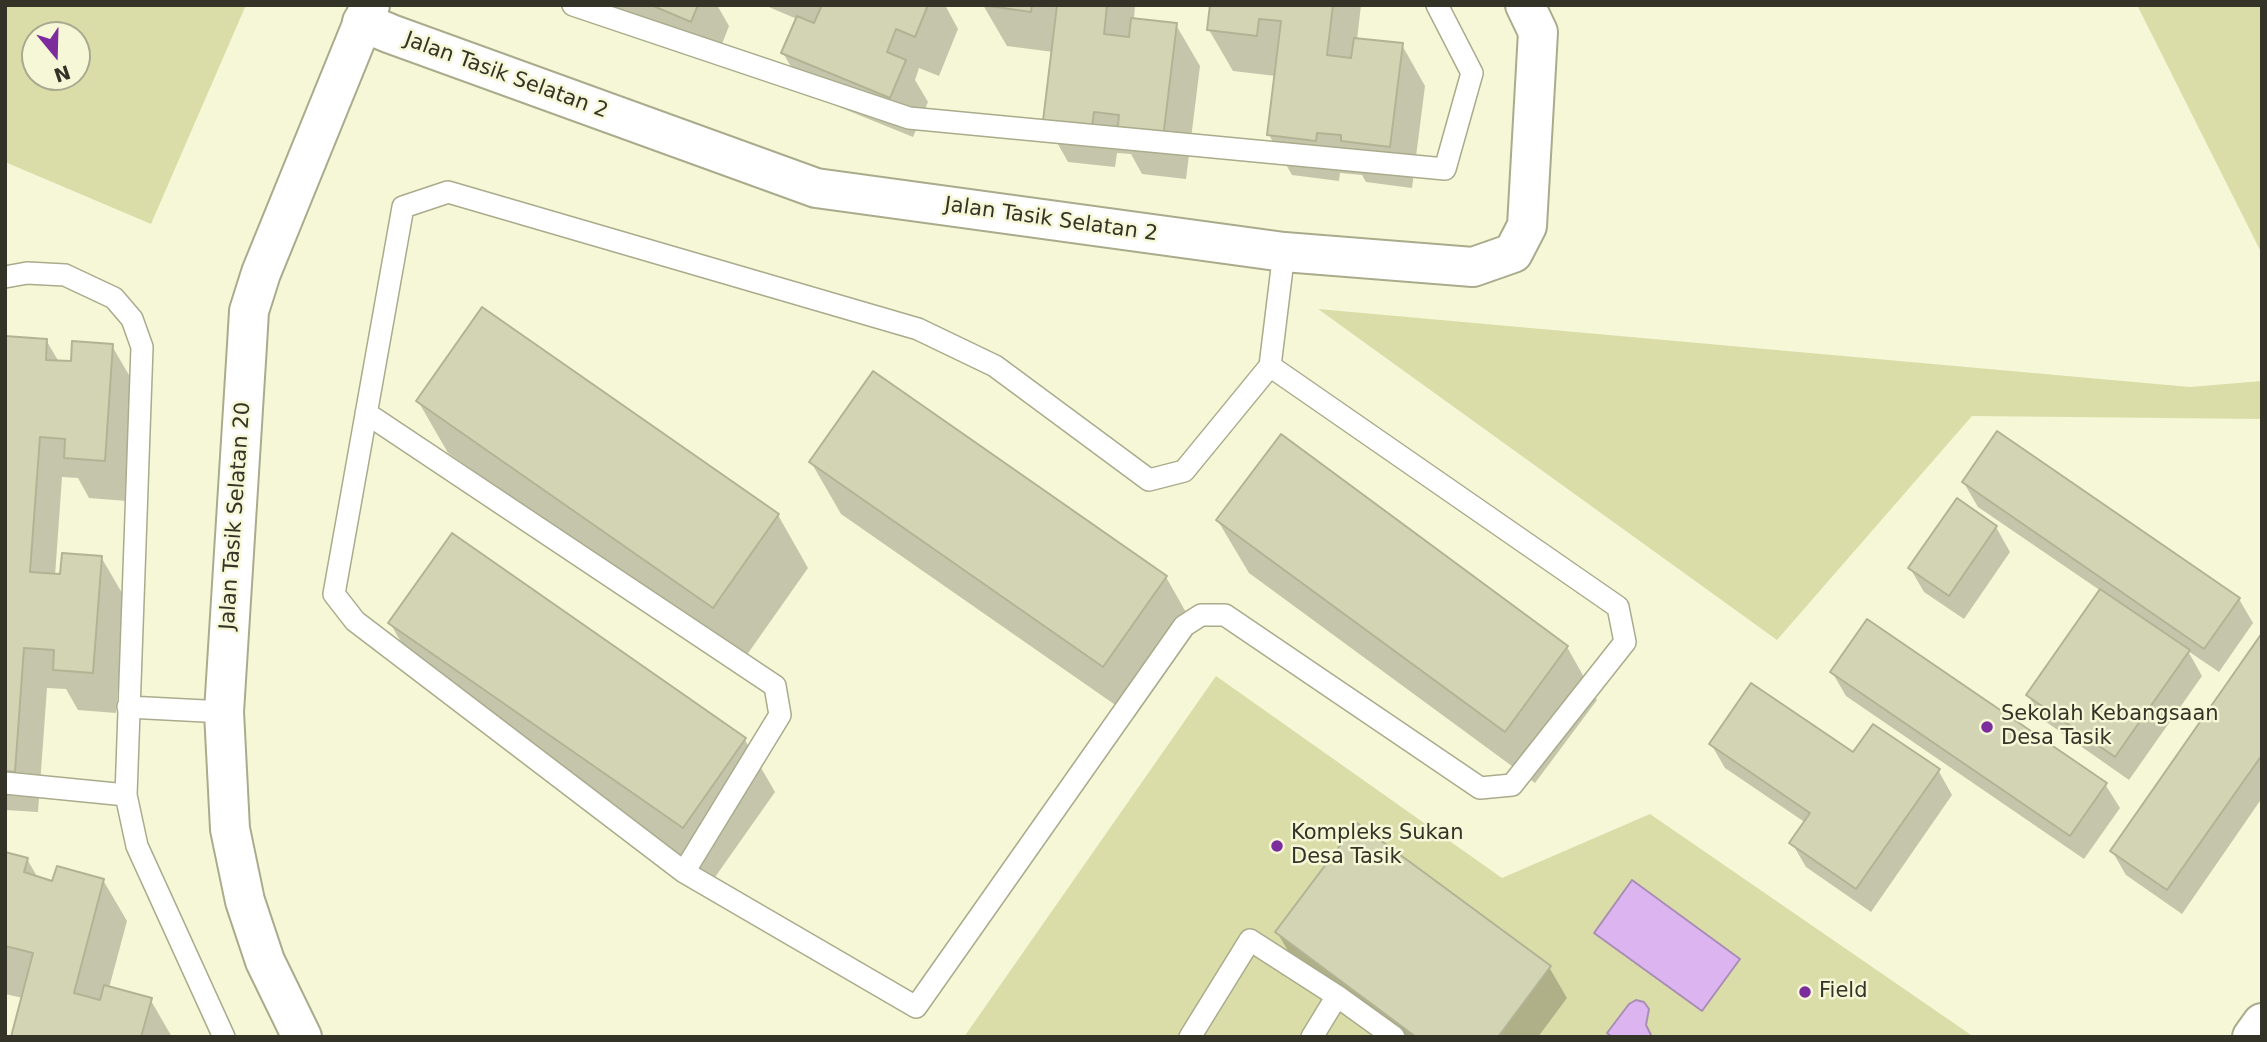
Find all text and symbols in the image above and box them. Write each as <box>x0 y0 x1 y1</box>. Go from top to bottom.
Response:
north arrow <box>21 21 91 91</box>
street label: Jalan Tasik Selatan 2 <box>401 27 611 125</box>
text: N <box>51 61 73 87</box>
street label: Jalan Tasik Selatan 2 <box>943 193 1159 247</box>
street label: Jalan Tasik Selatan 20 <box>215 401 257 631</box>
place label: Sekolah Kebangsaan Desa Tasik <box>2001 702 2219 752</box>
marker: Sekolah Kebangsaan Desa Tasik <box>1979 719 1995 735</box>
place label: Kompleks Sukan Desa Tasik <box>1291 821 1464 871</box>
marker: Kompleks Sukan Desa Tasik <box>1269 838 1285 854</box>
place label: Field <box>1819 979 1867 1005</box>
marker: Field <box>1797 984 1813 1000</box>

